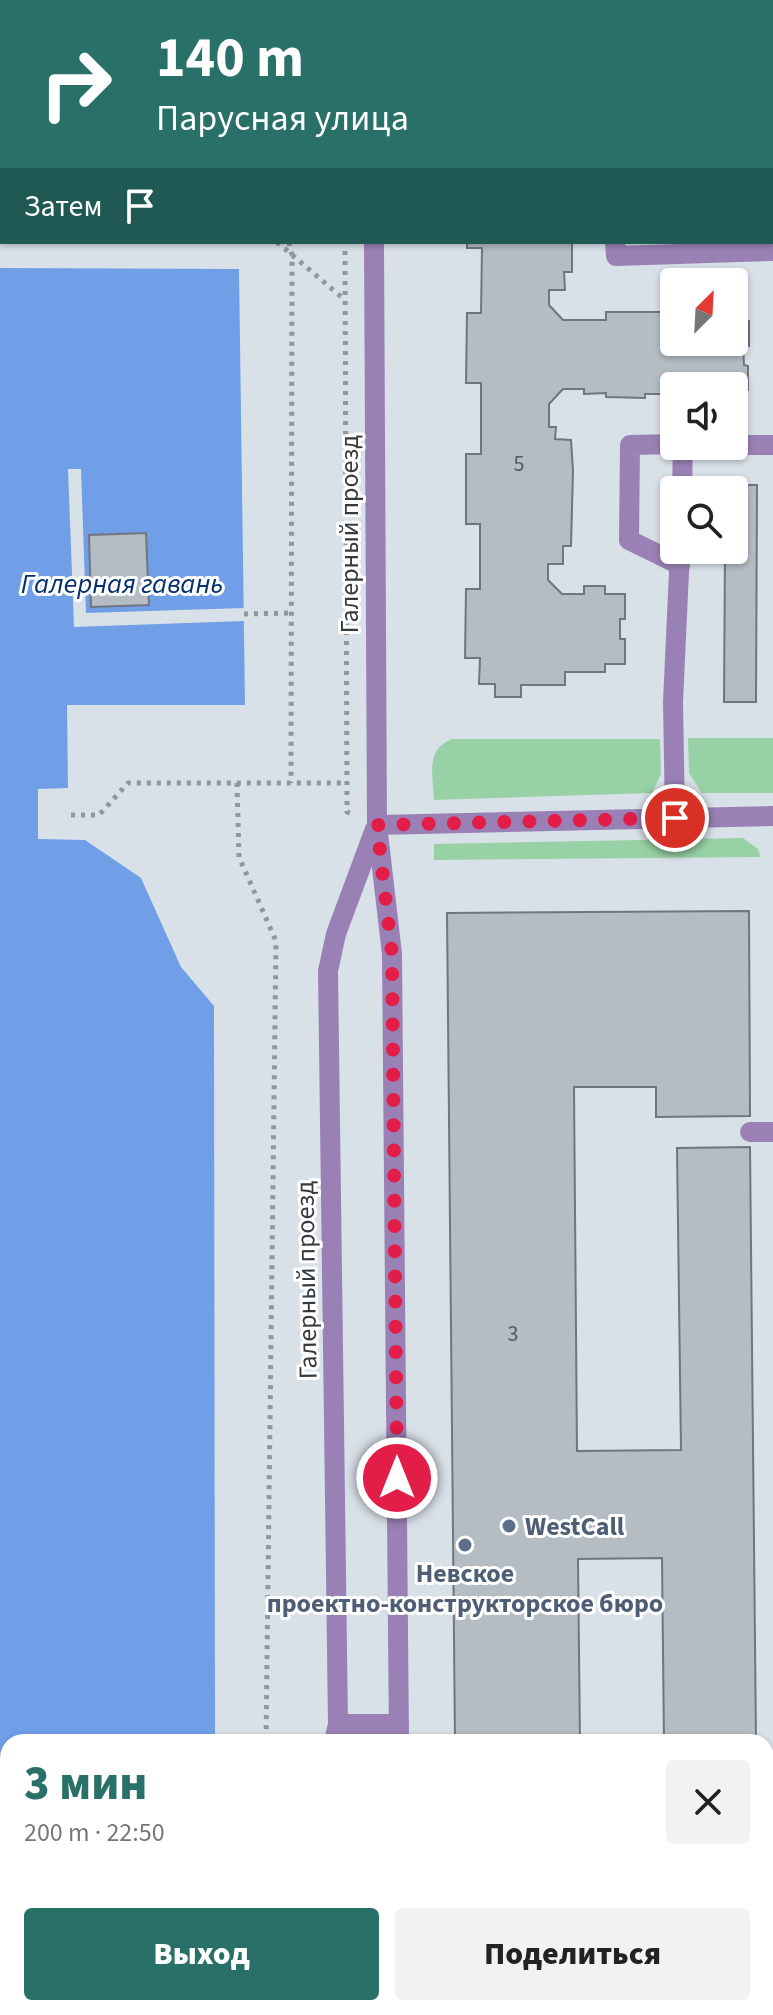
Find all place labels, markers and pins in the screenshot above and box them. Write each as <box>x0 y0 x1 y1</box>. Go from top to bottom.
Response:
pin <box>641 784 709 852</box>
place label: WestCall <box>525 1508 625 1545</box>
marker: WestCall <box>500 1517 518 1535</box>
marker: Невское проектно-конструкторское бюро <box>456 1536 474 1554</box>
place label: Невское проектно-конструкторское бюро <box>267 1555 663 1622</box>

